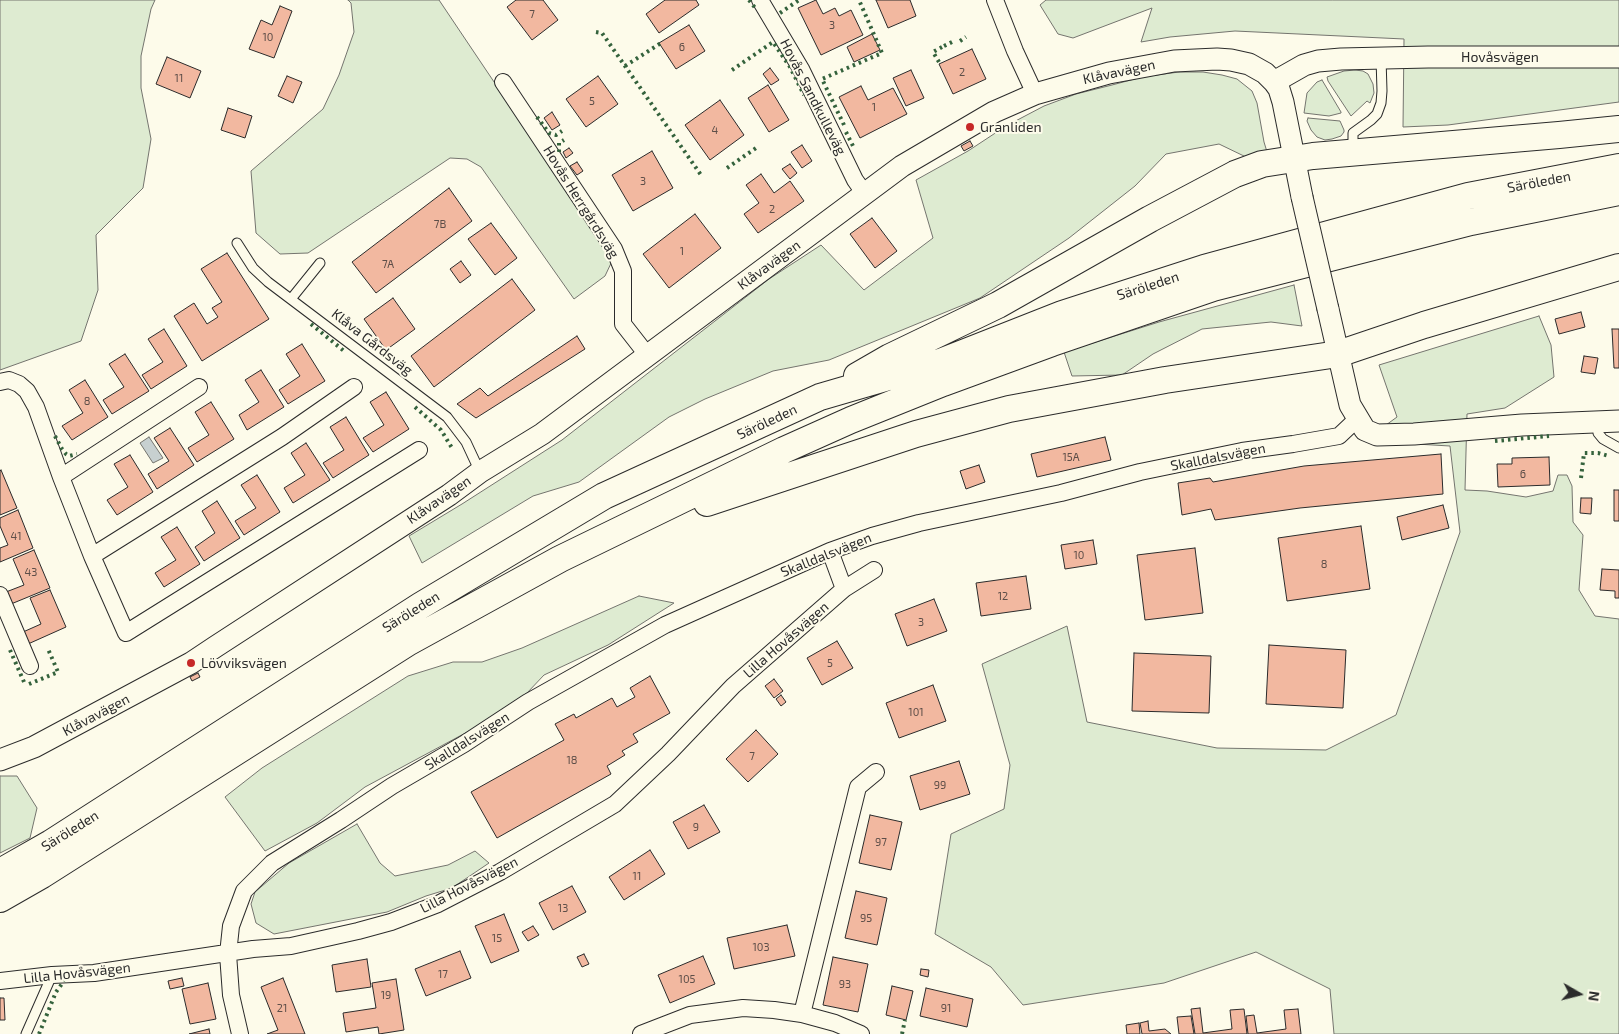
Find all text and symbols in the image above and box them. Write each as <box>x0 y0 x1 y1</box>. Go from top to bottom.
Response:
house number: 7 <box>529 7 535 21</box>
house number: 3 <box>829 18 835 32</box>
house number: 10 <box>262 30 274 44</box>
street label: Hovås Sandkulleväg <box>776 36 850 158</box>
house number: 6 <box>679 40 685 54</box>
street label: Hovåsvägen <box>1461 49 1539 65</box>
street label: Klåvavägen <box>1081 56 1157 88</box>
house number: 2 <box>959 65 965 79</box>
house number: 11 <box>175 71 183 85</box>
house number: 5 <box>589 94 595 108</box>
house number: 1 <box>872 100 876 114</box>
place label: Granliden <box>980 119 1042 135</box>
marker: Granliden <box>964 121 976 133</box>
house number: 4 <box>712 123 718 137</box>
street label: Hovås Herrgårdsväg <box>540 143 622 261</box>
street label: Säröleden <box>1506 168 1572 196</box>
house number: 3 <box>640 174 646 188</box>
house number: 2 <box>769 202 775 216</box>
house number: 7B <box>434 217 446 231</box>
street label: Klåvavägen <box>734 237 804 293</box>
house number: 1 <box>680 244 684 258</box>
house number: 7A <box>382 257 394 271</box>
street label: Säröleden <box>1115 268 1181 304</box>
street label: Klåva Gårdsväg <box>328 305 416 379</box>
house number: 8 <box>84 394 90 408</box>
street label: Säröleden <box>734 401 800 443</box>
street label: Skalldalsvägen <box>1169 440 1267 474</box>
house number: 15A <box>1062 450 1080 464</box>
house number: 6 <box>1520 467 1526 481</box>
street label: Klåvavägen <box>404 472 474 528</box>
house number: 41 <box>10 529 22 543</box>
street label: Skalldalsvägen <box>778 529 874 581</box>
house number: 10 <box>1073 548 1085 562</box>
house number: 8 <box>1321 557 1327 571</box>
house number: 43 <box>25 565 37 579</box>
street label: Säröleden <box>379 588 443 636</box>
house number: 12 <box>998 589 1008 603</box>
street label: Lilla Hovåsvägen <box>740 598 832 682</box>
house number: 3 <box>918 615 924 629</box>
place label: Lövviksvägen <box>201 655 287 671</box>
house number: 5 <box>827 656 833 670</box>
marker: Lövviksvägen <box>185 657 197 669</box>
street label: Klåvavägen <box>60 690 132 740</box>
house number: 101 <box>908 705 924 719</box>
street label: Skalldalsvägen <box>422 708 512 774</box>
house number: 7 <box>749 749 755 763</box>
house number: 18 <box>566 753 578 767</box>
house number: 99 <box>934 778 946 792</box>
street label: Säröleden <box>38 807 102 855</box>
house number: 9 <box>693 820 699 834</box>
house number: 97 <box>875 835 887 849</box>
street label: Lilla Hovåsvägen <box>417 853 521 917</box>
house number: 11 <box>633 869 641 883</box>
house number: 13 <box>558 901 568 915</box>
house number: 95 <box>860 911 872 925</box>
house number: 15 <box>492 931 502 945</box>
house number: 103 <box>752 940 770 954</box>
street label: Lilla Hovåsvägen <box>23 959 131 987</box>
house number: 17 <box>438 967 448 981</box>
north arrow <box>1554 969 1604 1019</box>
house number: 105 <box>679 972 695 986</box>
house number: 93 <box>839 977 851 991</box>
house number: 19 <box>381 988 391 1002</box>
text: N <box>1585 990 1603 1002</box>
house number: 21 <box>277 1001 287 1015</box>
house number: 91 <box>941 1001 951 1015</box>

